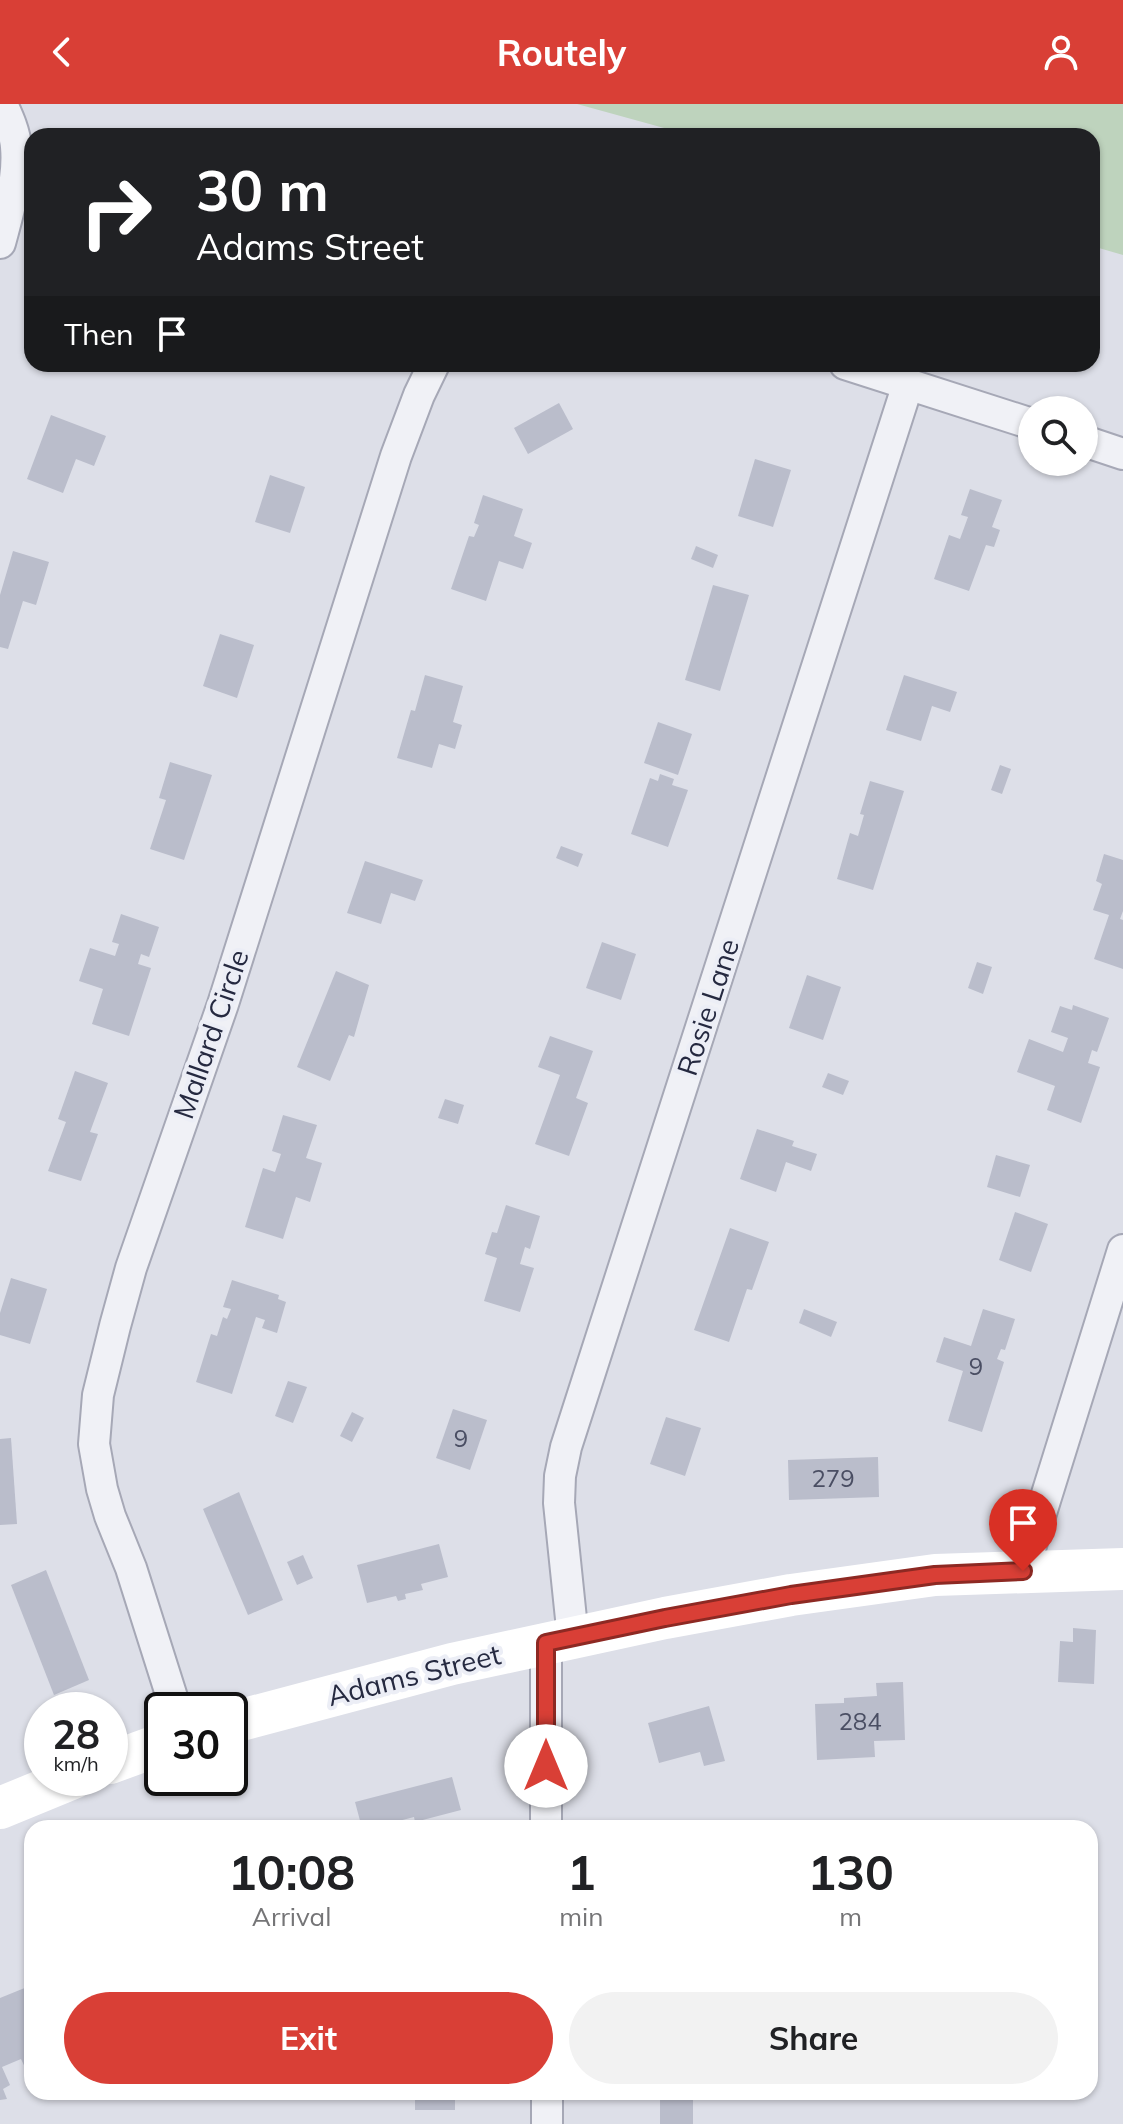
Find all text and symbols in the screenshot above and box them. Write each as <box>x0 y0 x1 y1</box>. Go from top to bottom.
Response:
icon: back <box>40 30 84 74</box>
text: Routely <box>497 30 626 75</box>
icon: person <box>1039 30 1083 74</box>
text: 30 m <box>196 155 329 225</box>
icon: right <box>64 160 168 264</box>
text: Adams Street <box>196 224 424 269</box>
icon: arrive <box>150 312 194 356</box>
text: Then <box>64 315 134 353</box>
map controls <box>1018 396 1098 476</box>
button: search <box>1018 396 1098 476</box>
street label: Rosie Lane <box>669 934 746 1080</box>
street label: Mallard Circle <box>165 945 256 1123</box>
house number: 9 <box>969 1351 983 1381</box>
house number: 9 <box>454 1423 468 1453</box>
house number: 279 <box>811 1463 855 1493</box>
pin <box>989 1489 1057 1571</box>
icon: arrive <box>1001 1501 1045 1545</box>
street label: Adams Street <box>324 1636 504 1713</box>
speed limit sign: 30 <box>144 1692 248 1796</box>
house number: 284 <box>838 1706 882 1736</box>
text: 28 <box>52 1709 100 1759</box>
position arrow <box>504 1724 588 1808</box>
text: km/h <box>53 1751 99 1776</box>
text: 10:08 <box>228 1842 355 1902</box>
text: 1 <box>567 1842 596 1902</box>
text: 130 <box>808 1842 894 1902</box>
text: Arrival <box>252 1900 331 1933</box>
text: min <box>559 1900 603 1933</box>
text: m <box>839 1900 862 1933</box>
button: Exit <box>64 1992 553 2084</box>
button: Share <box>569 1992 1058 2084</box>

